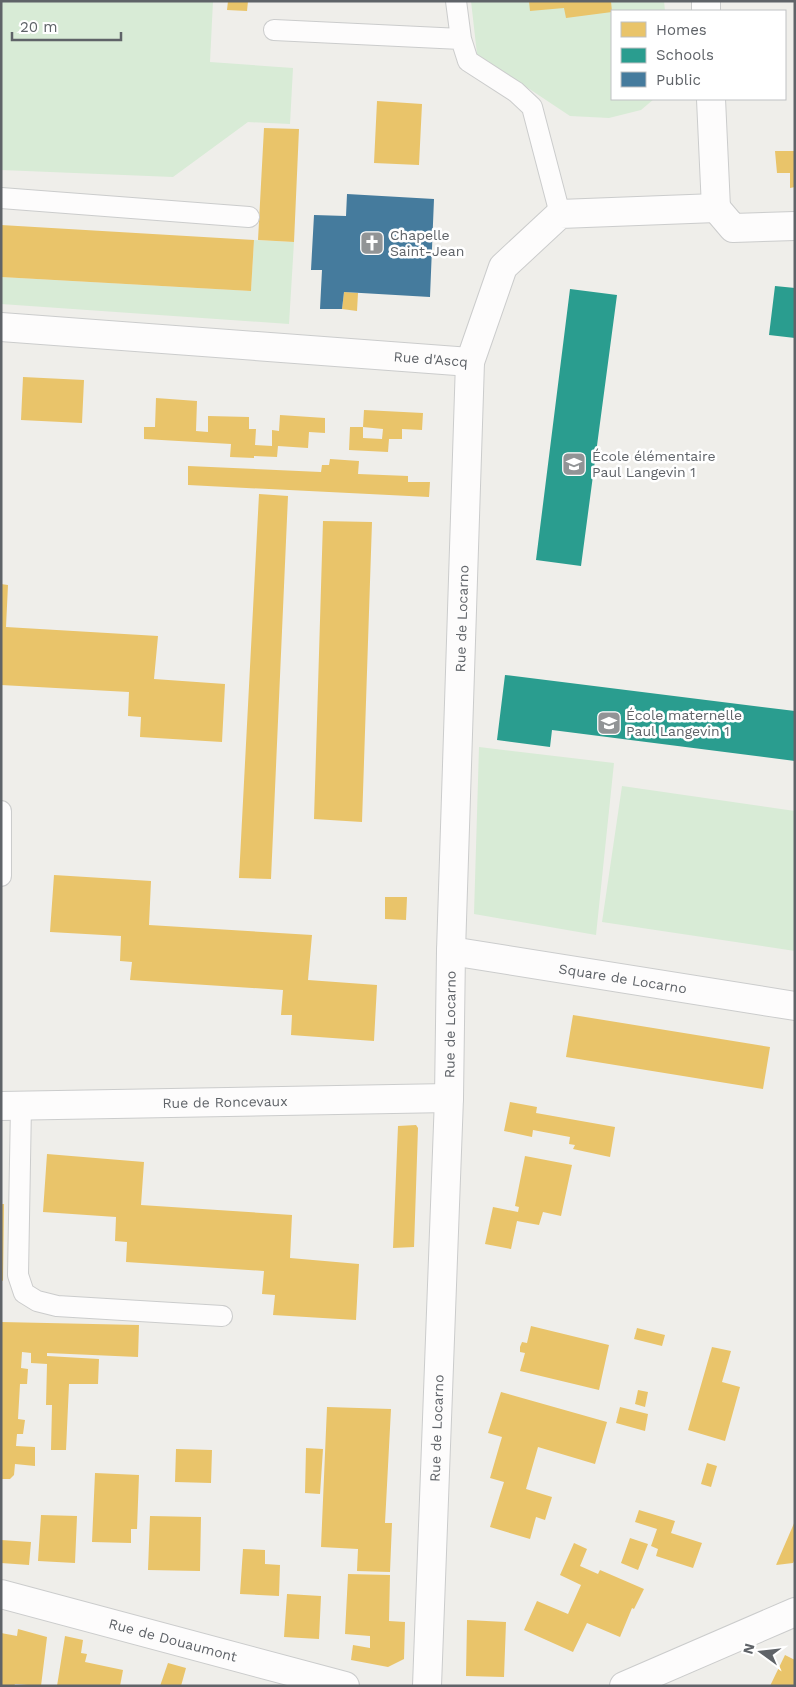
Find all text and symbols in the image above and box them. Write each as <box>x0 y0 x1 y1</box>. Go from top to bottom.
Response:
scale bar <box>12 10 121 42</box>
legend <box>611 10 786 100</box>
text: 20 m <box>20 18 58 36</box>
text: Homes <box>656 21 707 39</box>
text: Schools <box>656 46 714 64</box>
text: Public <box>656 71 701 89</box>
place label: Chapelle Saint-Jean <box>390 227 464 259</box>
church icon: Chapelle Saint-Jean <box>359 230 385 256</box>
street label: Rue d'Ascq <box>393 348 469 370</box>
place label: École élémentaire Paul Langevin 1 <box>592 448 716 480</box>
school or university icon: École élémentaire Paul Langevin 1 <box>561 451 587 477</box>
street label: Rue de Locarno <box>452 565 471 673</box>
place label: École maternelle Paul Langevin 1 <box>626 707 742 739</box>
school or university icon: École maternelle Paul Langevin 1 <box>596 710 622 736</box>
street label: Square de Locarno <box>558 960 688 997</box>
street label: Rue de Locarno <box>441 971 459 1078</box>
street label: Rue de Roncevaux <box>162 1093 288 1111</box>
street label: Rue de Locarno <box>427 1374 447 1482</box>
street label: Rue de Douaumont <box>107 1615 239 1665</box>
north arrow <box>736 1627 786 1677</box>
text: N <box>739 1642 758 1656</box>

